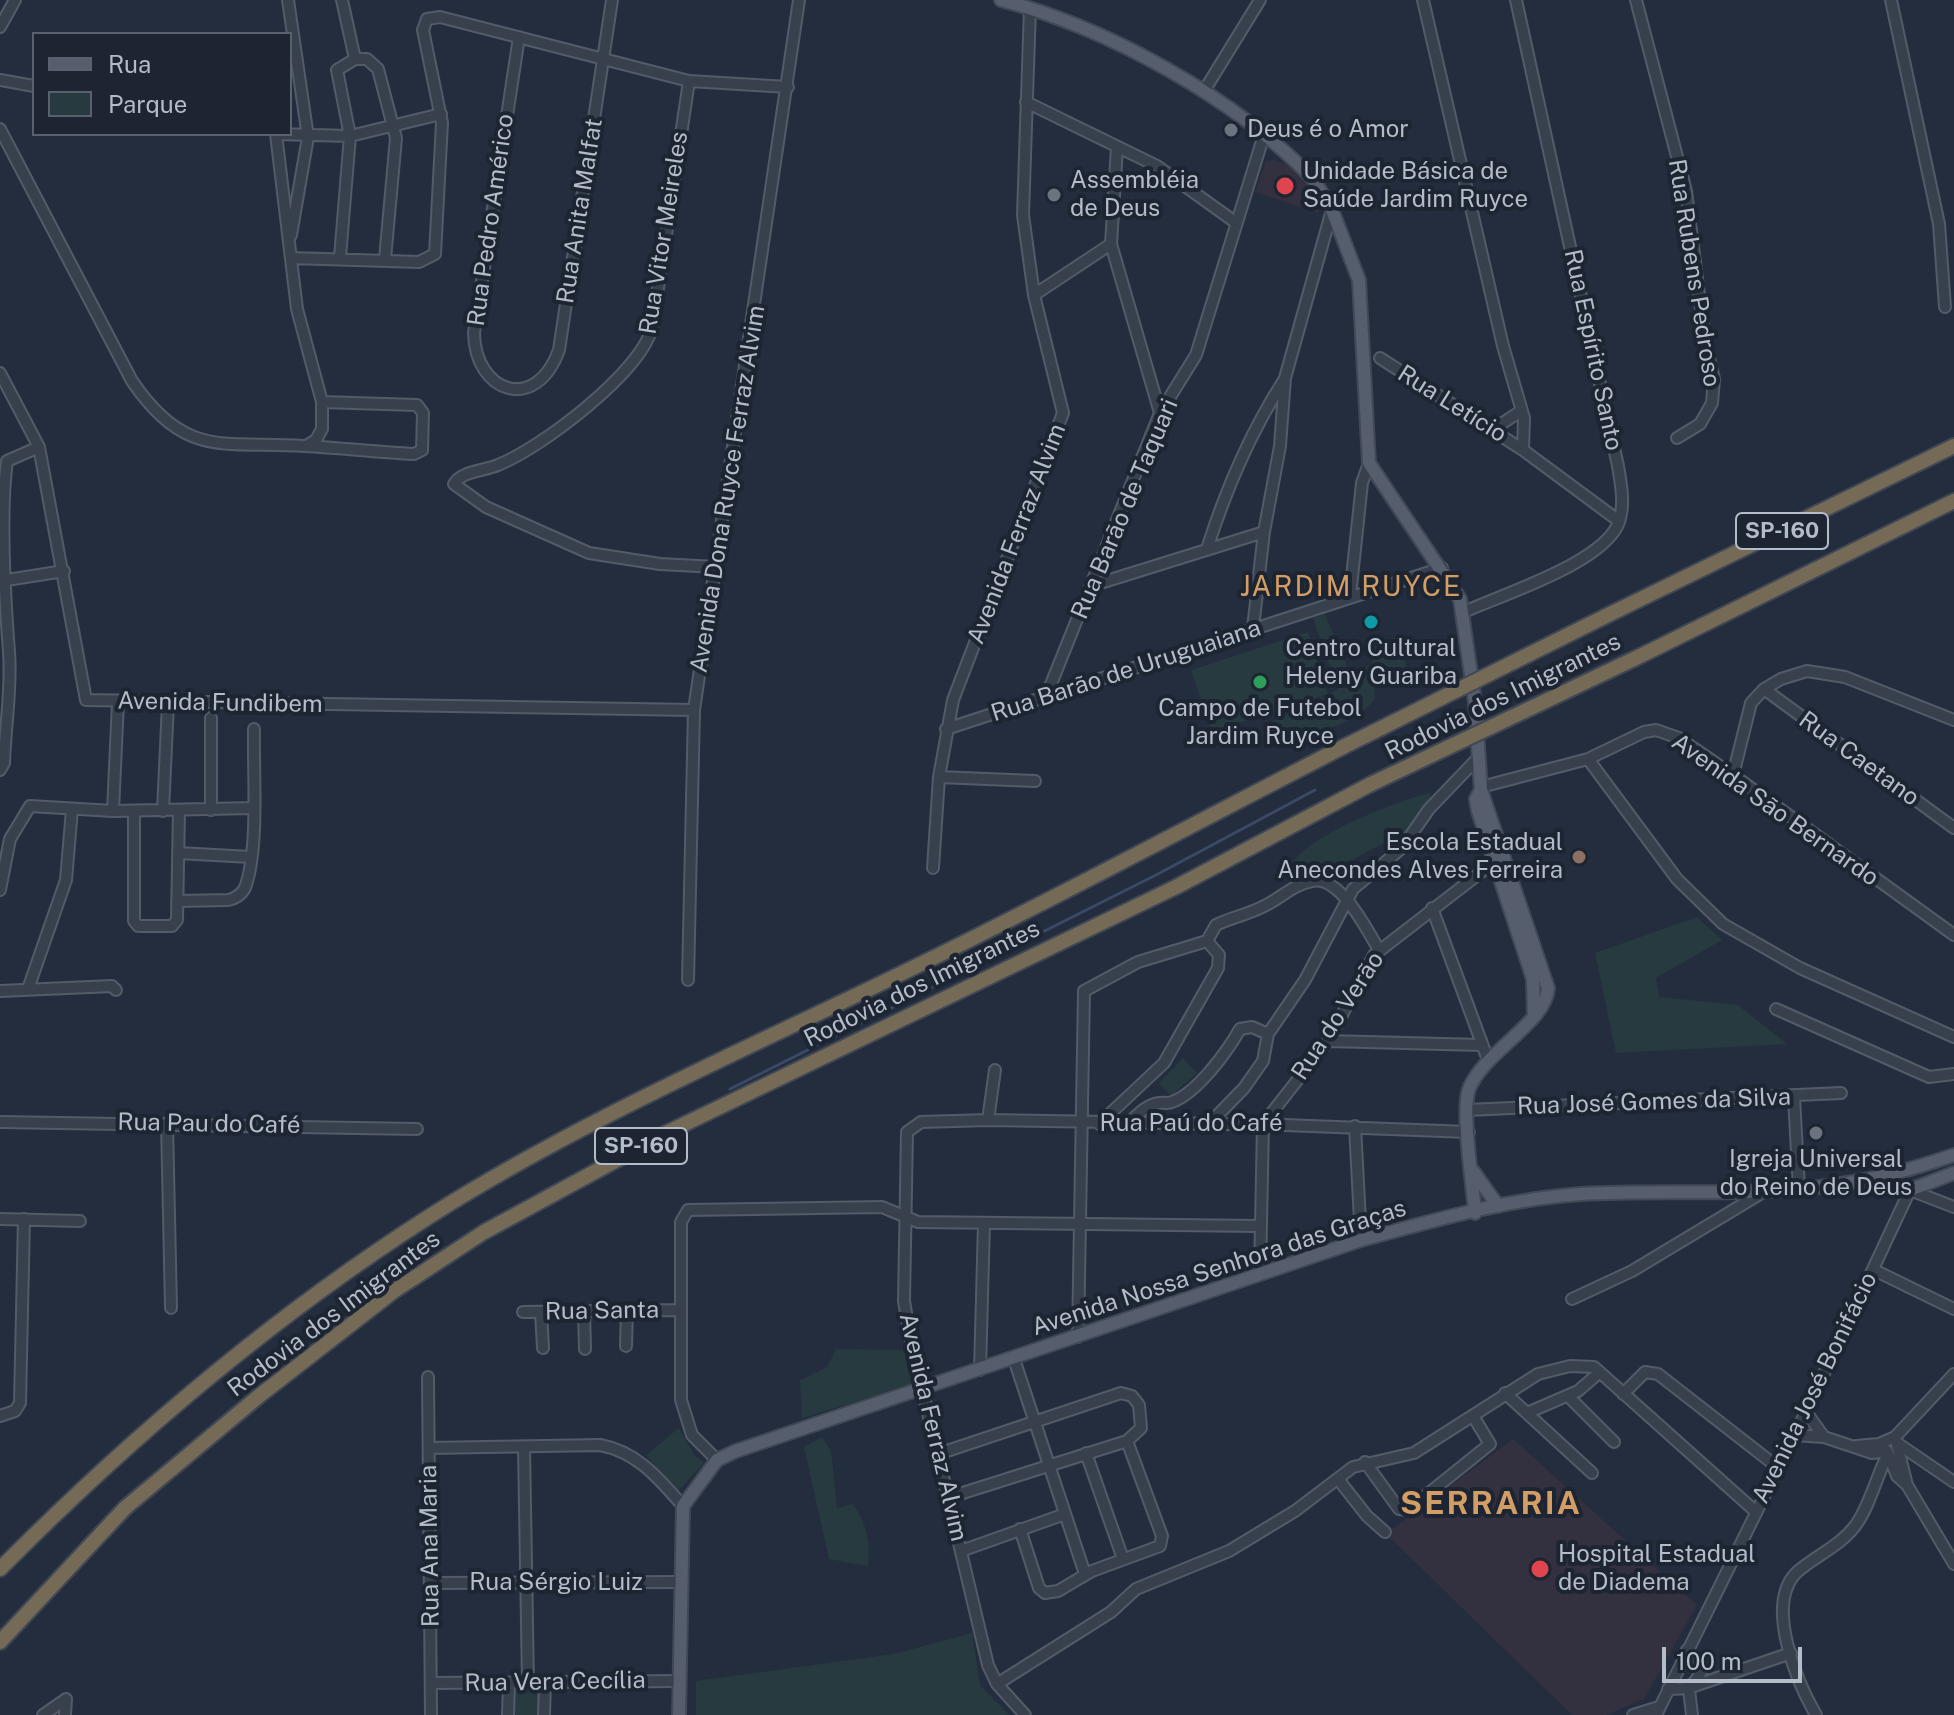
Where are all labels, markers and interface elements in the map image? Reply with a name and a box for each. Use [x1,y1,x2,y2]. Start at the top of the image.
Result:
legend [32,32,292,136]
text: Rua [108,50,151,78]
text: Parque [108,90,187,118]
street label: Rua Pedro Américo [462,112,520,328]
street label: Rua Anita Malfat [551,116,609,306]
place label: Deus é o Amor [1247,116,1409,144]
marker: Deus é o Amor [1222,121,1240,139]
street label: Rua Vitor Meireles [634,130,694,336]
street label: Rua Rubens Pedroso [1662,157,1726,389]
place label: Unidade Básica de Saúde Jardim Ruyce [1303,158,1528,214]
place label: Assembléia de Deus [1070,167,1199,223]
marker: Unidade Básica de Saúde Jardim Ruyce [1274,175,1296,197]
marker: Assembléia de Deus [1045,186,1063,204]
street label: Rua Espírito Santo [1558,247,1628,453]
street label: Avenida Dona Ruyce Ferraz Alvim [685,303,771,675]
street label: Rua Letício [1392,359,1512,449]
street label: Rua Barão de Taquari [1065,394,1185,624]
street label: Avenida Ferraz Alvim [962,420,1072,648]
road number: SP-160 [1736,513,1828,549]
district label: JARDIM RUYCE [1240,570,1462,604]
marker: Centro Cultural Heleny Guariba [1362,613,1380,631]
street label: Rua Barão de Uruguaiana [987,614,1265,728]
street label: Rodovia dos Imigrantes [1380,627,1626,767]
place label: Centro Cultural Heleny Guariba [1285,635,1457,691]
marker: Campo de Futebol Jardim Ruyce [1251,673,1269,691]
street label: Avenida Fundibem [117,687,323,719]
place label: Campo de Futebol Jardim Ruyce [1158,695,1362,751]
street label: Rua Caetano [1793,706,1925,812]
street label: Avenida São Bernardo [1666,728,1884,892]
place label: Escola Estadual Anecondes Alves Ferreira [1277,829,1563,885]
marker: Escola Estadual Anecondes Alves Ferreira [1570,848,1588,866]
street label: Rodovia dos Imigrantes [799,914,1045,1054]
street label: Rua do Verão [1286,946,1390,1086]
street label: Rua José Gomes da Silva [1516,1083,1792,1121]
street label: Rua Pau do Café [117,1108,301,1140]
street label: Rua Paú do Café [1099,1110,1283,1138]
marker: Igreja Universal do Reino de Deus [1807,1124,1825,1142]
road number: SP-160 [595,1128,687,1164]
place label: Igreja Universal do Reino de Deus [1720,1146,1912,1202]
street label: Avenida Nossa Senhora das Graças [1028,1194,1410,1342]
street label: Rodovia dos Imigrantes [222,1225,446,1403]
street label: Avenida José Bonifácio [1747,1268,1883,1508]
street label: Rua Santa [545,1296,659,1326]
street label: Avenida Ferraz Alvim [893,1310,973,1544]
street label: Rua Ana Maria [414,1465,446,1627]
district label: SERRARIA [1400,1485,1582,1523]
place label: Hospital Estadual de Diadema [1558,1541,1756,1597]
marker: Hospital Estadual de Diadema [1529,1558,1551,1580]
street label: Rua Sérgio Luiz [469,1569,643,1597]
scale bar [1666,1631,1806,1681]
text: 100 m [1676,1647,1742,1675]
street label: Rua Vera Cecília [464,1666,646,1698]

